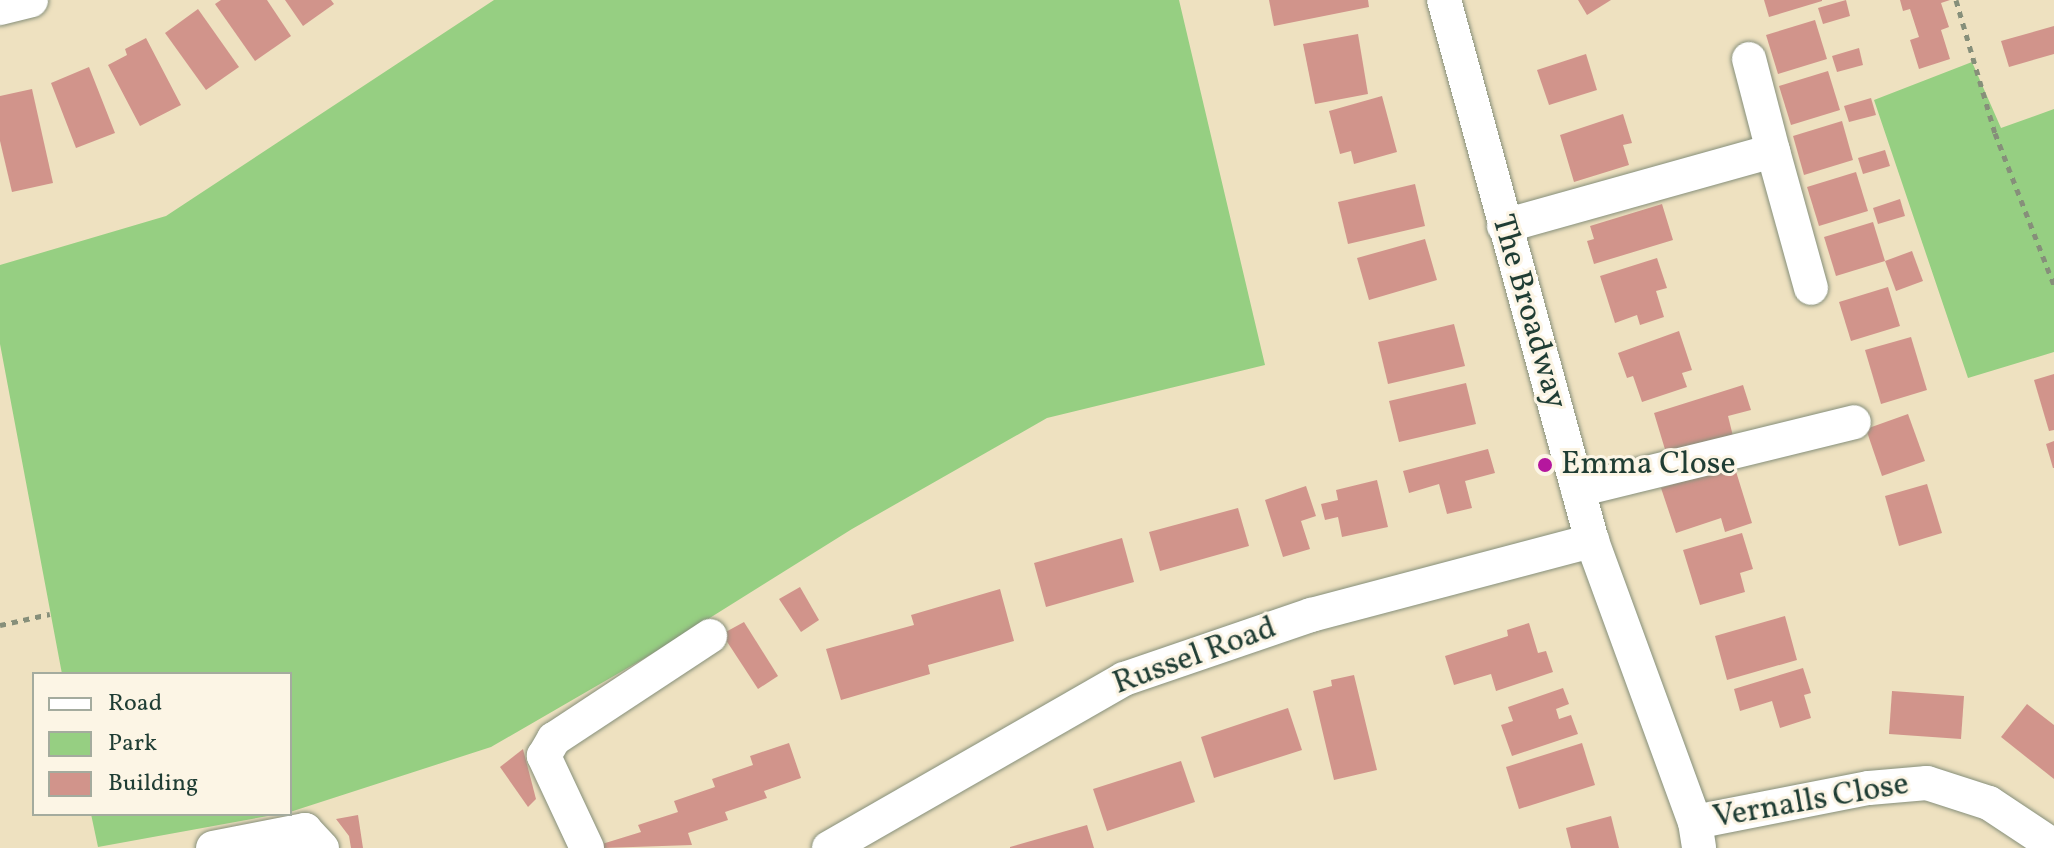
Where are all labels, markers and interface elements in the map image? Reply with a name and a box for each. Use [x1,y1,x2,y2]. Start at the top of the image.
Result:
street label: The Broadway [1482,211,1574,413]
place label: Emma Close [1561,446,1736,484]
marker: Emma Close [1536,456,1554,474]
street label: Russel Road [1108,610,1282,704]
legend [32,672,292,816]
text: Road [108,687,162,721]
text: Park [108,727,157,761]
street label: Vernalls Close [1710,766,1912,838]
text: Building [108,767,198,801]

